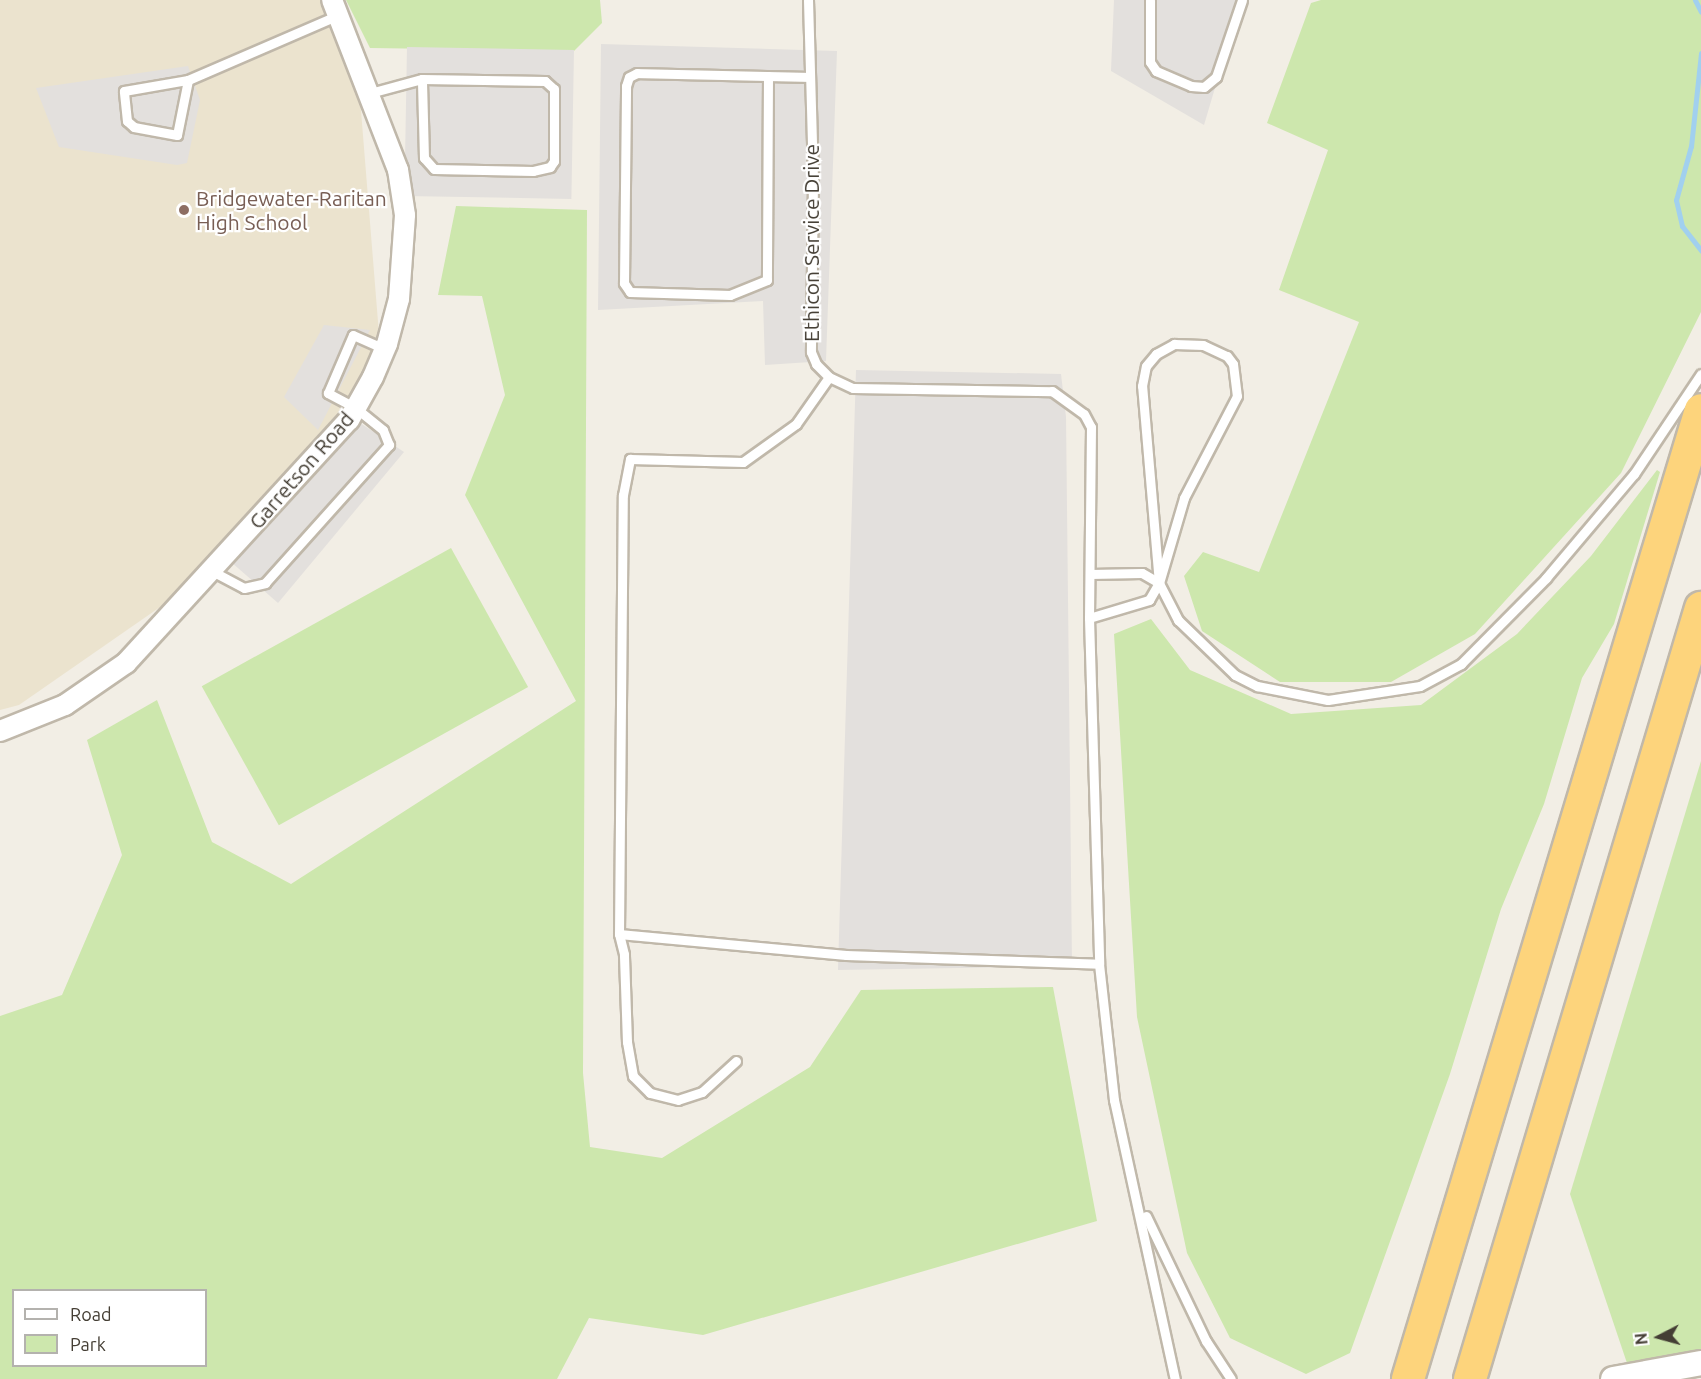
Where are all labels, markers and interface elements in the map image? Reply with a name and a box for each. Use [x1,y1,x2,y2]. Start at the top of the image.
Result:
street label: Ethicon Service Drive [798,144,824,342]
place label: Bridgewater-Raritan High School [196,185,387,235]
marker: Bridgewater-Raritan High School [177,203,191,217]
street label: Garretson Road [243,406,359,534]
legend [12,1289,207,1367]
text: Road [70,1304,112,1324]
north arrow [1629,1307,1689,1367]
text: N [1632,1332,1651,1346]
text: Park [70,1334,106,1354]

